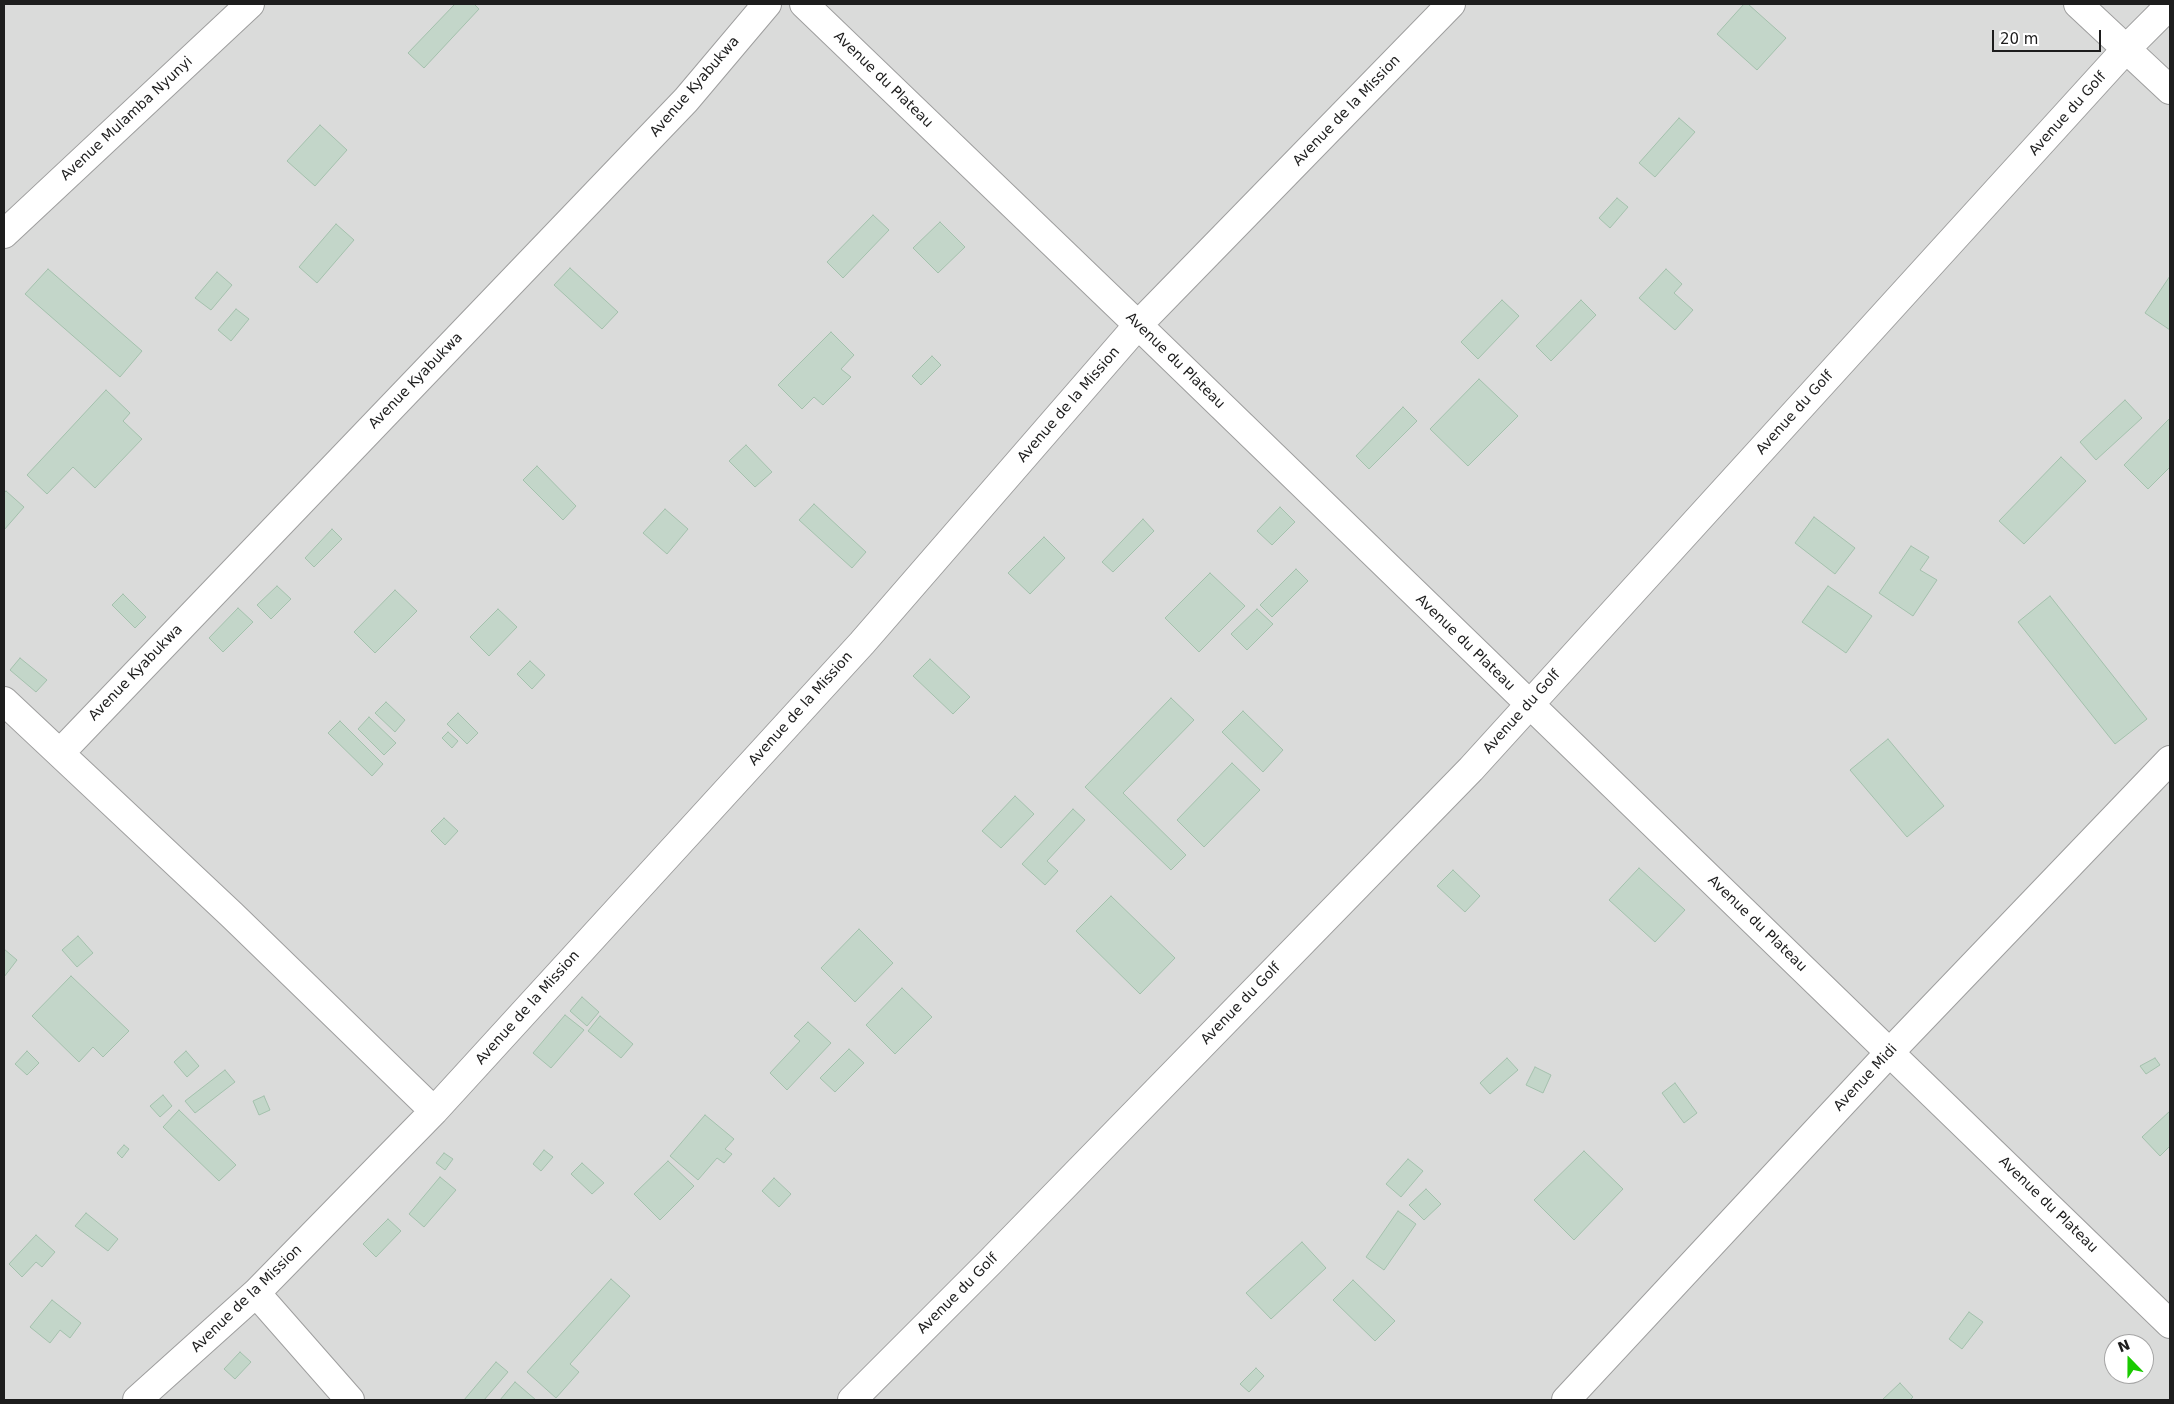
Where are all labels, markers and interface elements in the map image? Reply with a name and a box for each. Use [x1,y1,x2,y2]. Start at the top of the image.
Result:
scale bar [1994,20,2103,52]
street label: Avenue du Plateau [830,28,936,132]
text: 20 m [2000,30,2038,48]
street label: Avenue Kyabukwa [647,33,743,141]
street label: Avenue de la Mission [1290,52,1404,170]
street label: Avenue Mulamba Nyunyi [58,53,196,185]
street label: Avenue du Golf [2026,69,2110,159]
street label: Avenue du Plateau [1122,309,1228,413]
street label: Avenue Kyabukwa [366,329,466,433]
street label: Avenue de la Mission [1014,344,1124,466]
street label: Avenue du Golf [1753,368,1837,458]
street label: Avenue du Plateau [1412,591,1518,695]
street label: Avenue Kyabukwa [86,621,186,725]
street label: Avenue de la Mission [746,649,856,769]
street label: Avenue du Golf [1480,667,1564,757]
street label: Avenue du Plateau [1704,872,1810,976]
street label: Avenue de la Mission [473,948,583,1068]
street label: Avenue du Golf [1198,960,1284,1048]
street label: Avenue Midi [1831,1041,1901,1115]
street label: Avenue du Plateau [1995,1153,2101,1257]
street label: Avenue de la Mission [188,1242,306,1356]
street label: Avenue du Golf [914,1250,1002,1338]
north arrow [2104,1334,2154,1384]
text: N [2115,1336,2132,1356]

